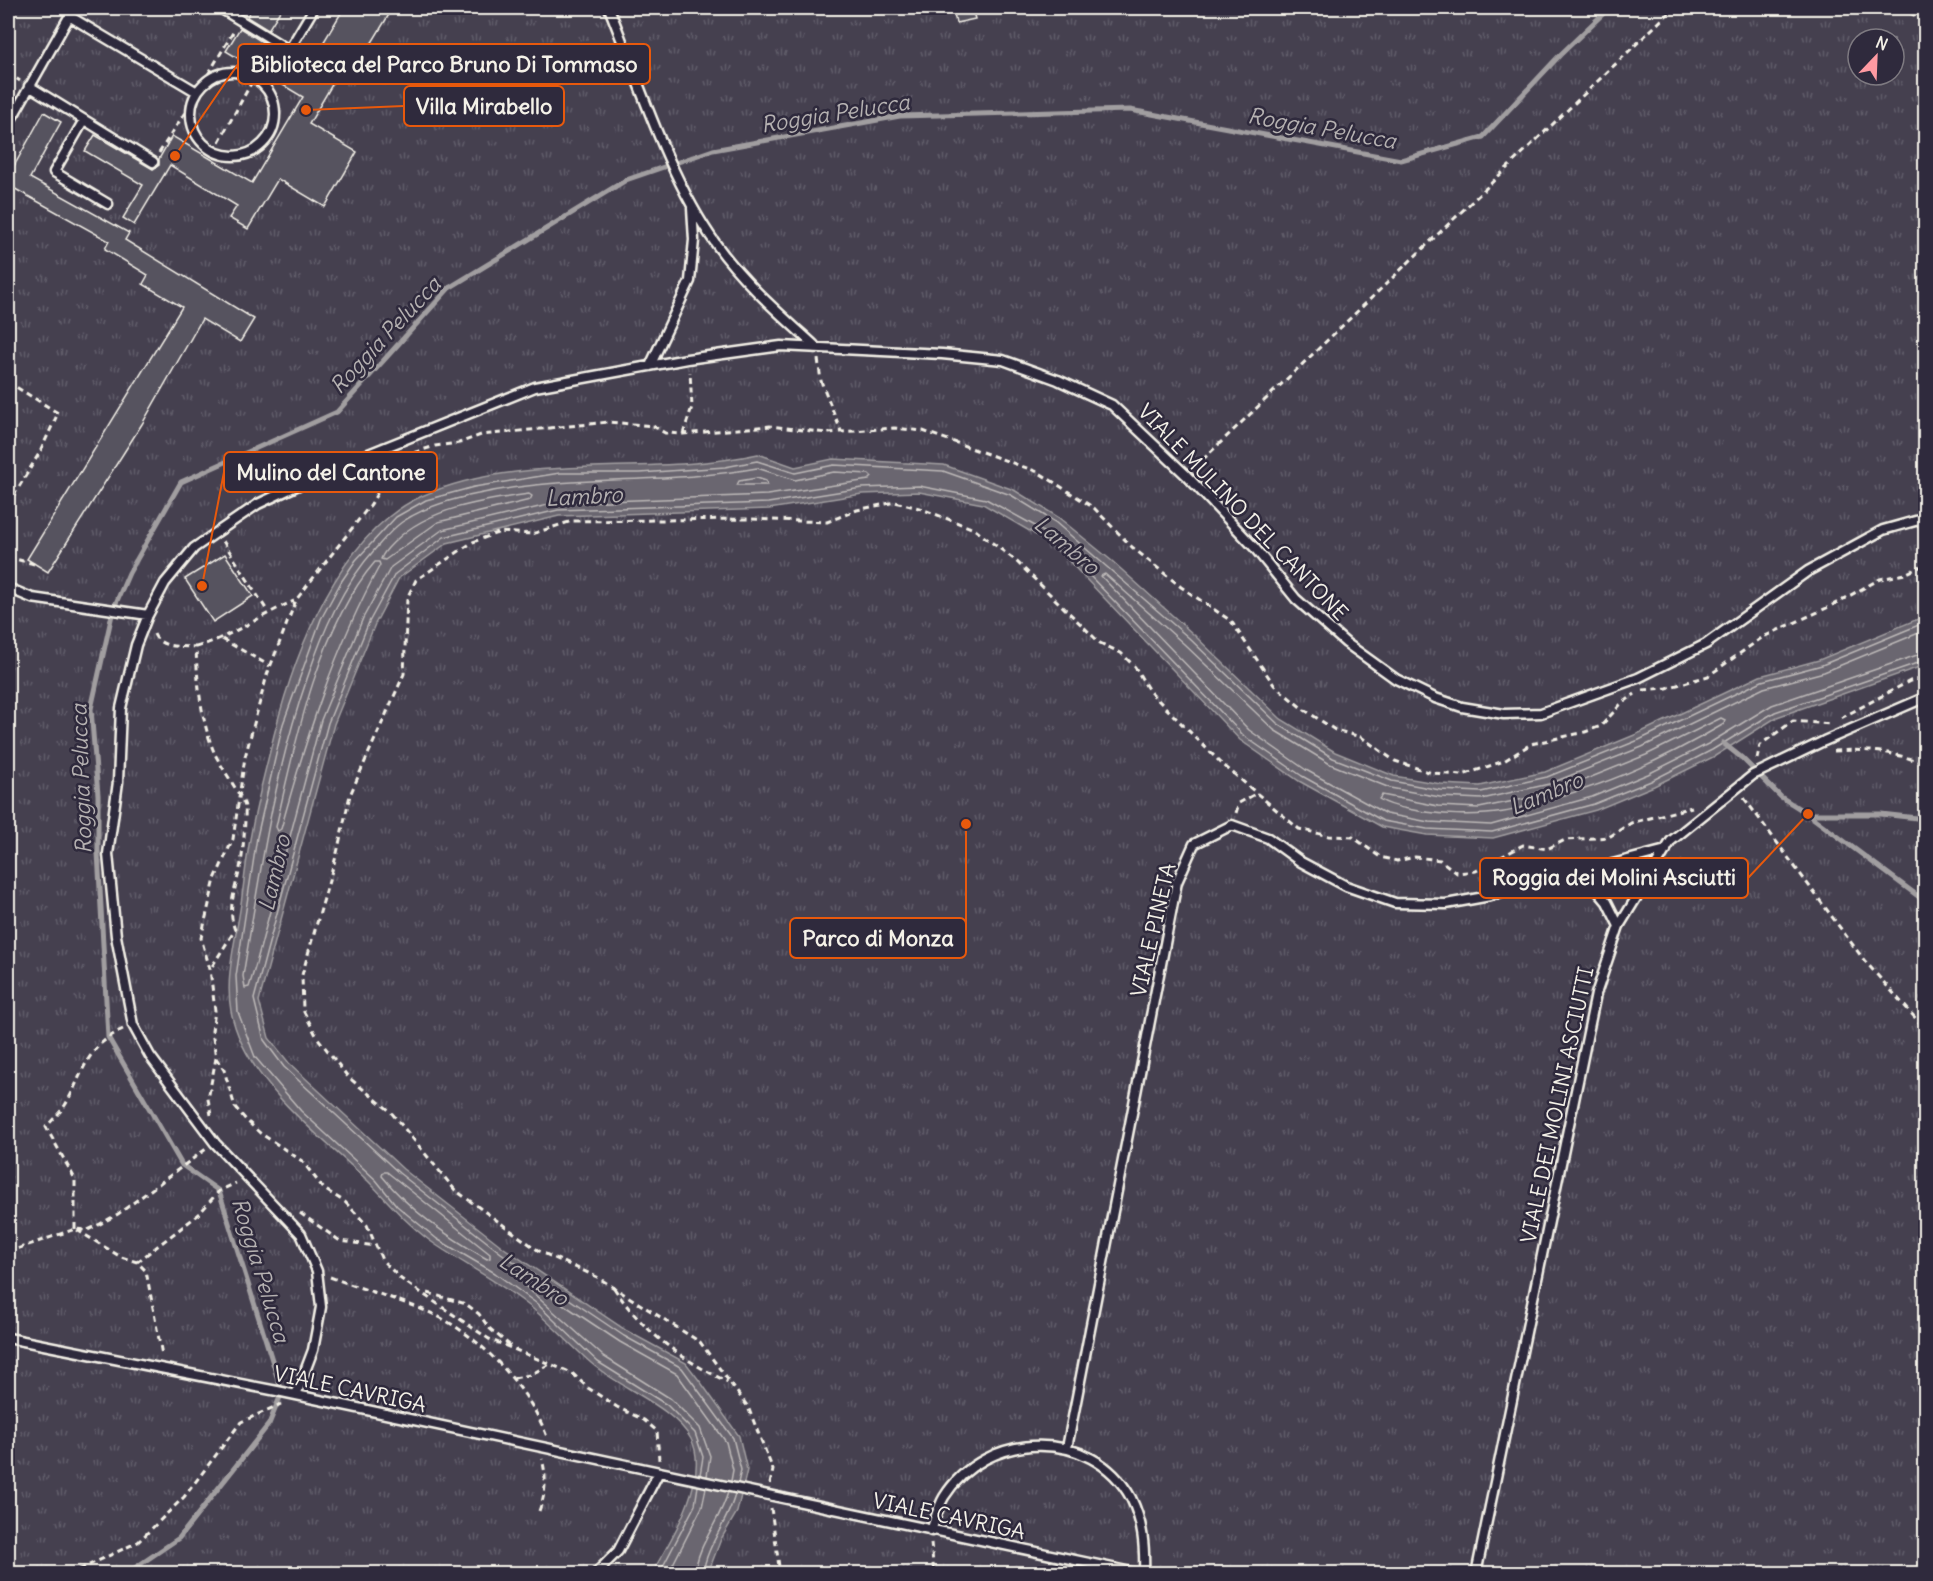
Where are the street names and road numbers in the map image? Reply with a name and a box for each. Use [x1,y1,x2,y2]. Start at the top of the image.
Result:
street label: VIALE MULINO DEL CANTONE [1132,398,1354,626]
street label: VIALE PINETA [1124,860,1182,1000]
street label: VIALE DEI MOLINI ASCIUTTI [1514,964,1600,1246]
street label: VIALE CAVRIGA [271,1360,429,1418]
street label: VIALE CAVRIGA [870,1487,1028,1545]

